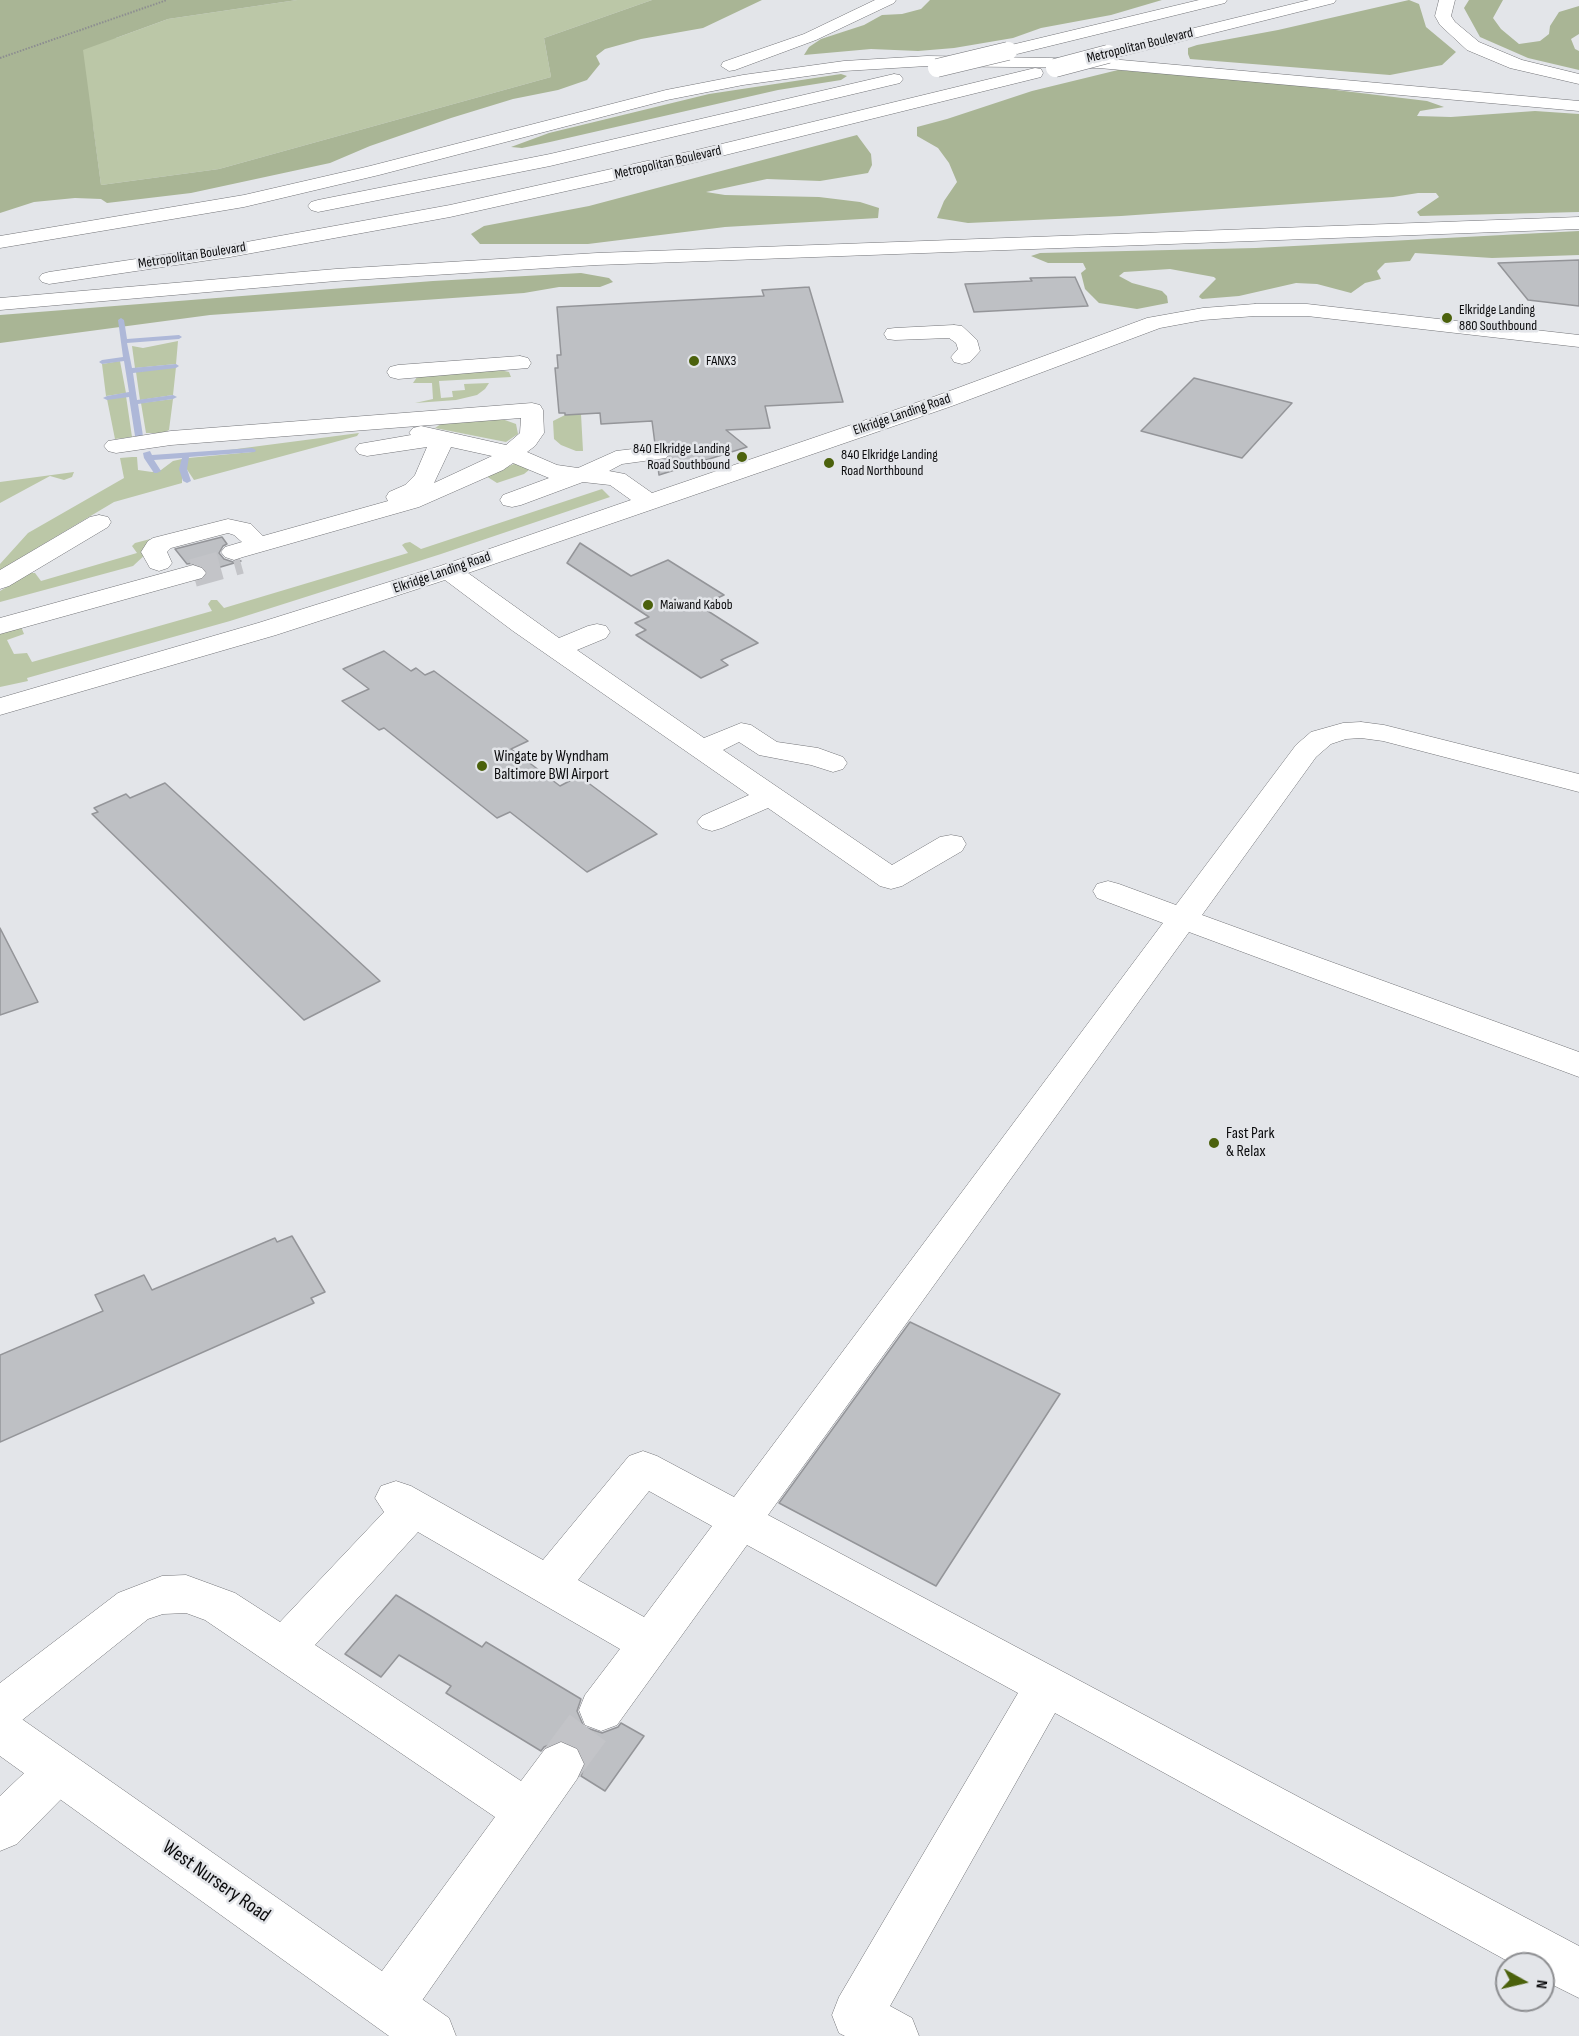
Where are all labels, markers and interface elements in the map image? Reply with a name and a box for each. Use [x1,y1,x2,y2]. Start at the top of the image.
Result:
street label: Metropolitan Boulevard [1085,25,1195,67]
street label: Metropolitan Boulevard [613,143,723,183]
street label: Metropolitan Boulevard [137,239,247,273]
place label: Elkridge Landing 880 Southbound [1459,302,1537,334]
marker: Elkridge Landing 880 Southbound [1440,311,1454,325]
place label: FANX3 [706,353,736,369]
marker: FANX3 [687,354,701,368]
street label: Elkridge Landing Road [851,391,953,439]
place label: 840 Elkridge Landing Road Southbound [633,441,730,473]
place label: 840 Elkridge Landing Road Northbound [841,447,938,479]
marker: 840 Elkridge Landing Road Southbound [735,450,749,464]
marker: 840 Elkridge Landing Road Northbound [822,456,836,470]
street label: Elkridge Landing Road [391,549,493,597]
place label: Maiwand Kabob [660,597,733,613]
marker: Maiwand Kabob [641,598,655,612]
place label: Wingate by Wyndham Baltimore BWI Airport [494,747,609,785]
marker: Wingate by Wyndham Baltimore BWI Airport [475,759,489,773]
place label: Fast Park & Relax [1226,1124,1275,1162]
marker: Fast Park & Relax [1207,1136,1221,1150]
street label: West Nursery Road [157,1836,275,1928]
north arrow [1495,1952,1555,2012]
text: N [1531,1979,1551,1990]

